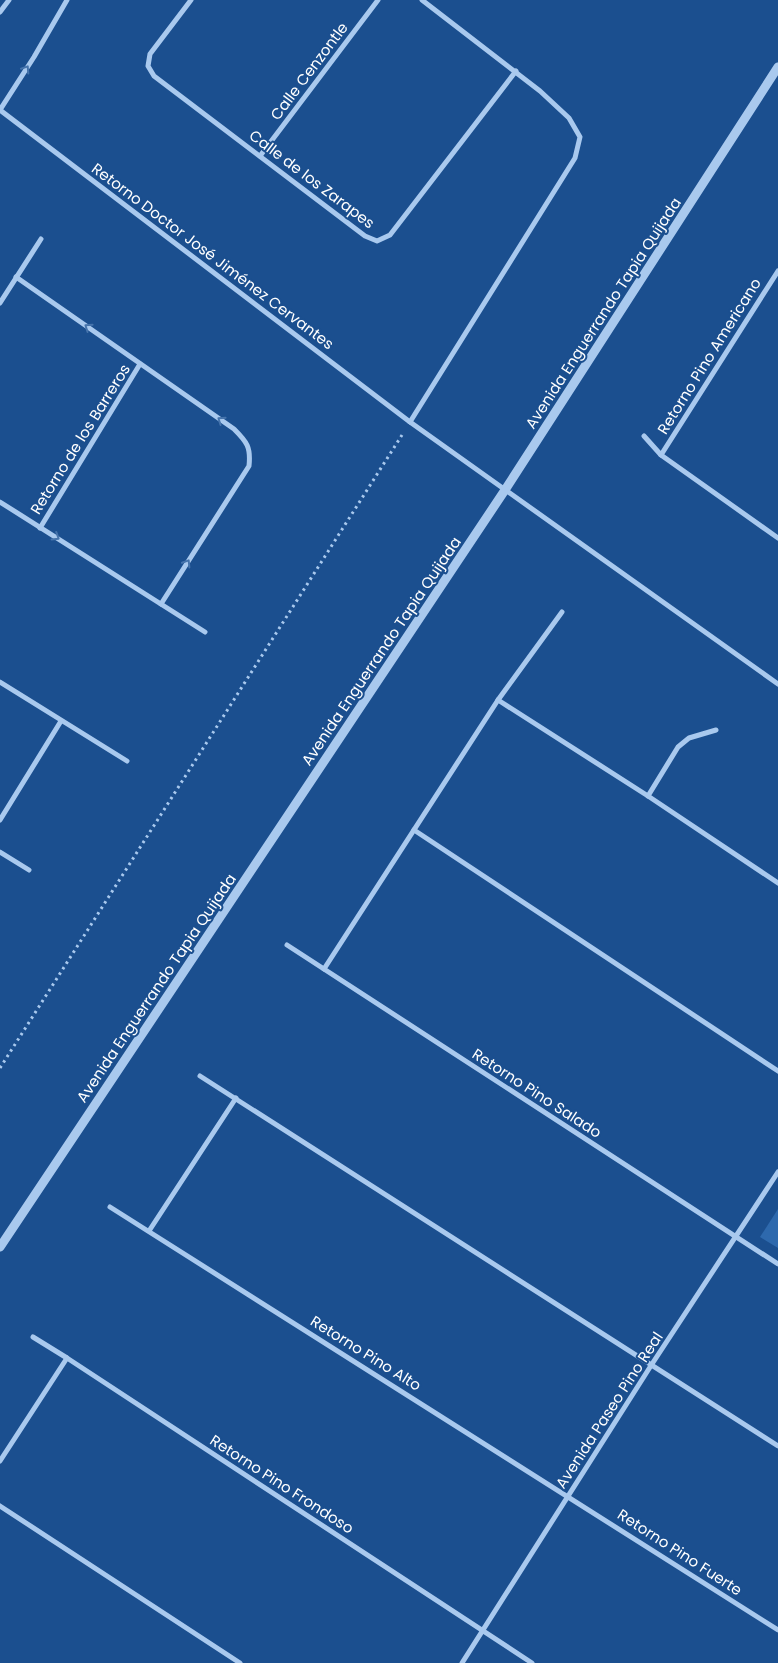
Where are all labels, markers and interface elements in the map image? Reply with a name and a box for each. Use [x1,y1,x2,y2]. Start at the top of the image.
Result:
street label: Calle Cenzontle [265,18,353,124]
one-way arrow [20,65,30,74]
street label: Calle de los Zarapes [245,125,379,233]
street label: Retorno Doctor José Jiménez Cervantes [88,158,339,354]
street label: Avenida Enguerrando Tapia Quijada [520,193,686,433]
street label: Retorno Pino Americano [652,274,766,438]
one-way arrow [84,324,94,333]
street label: Retorno de los Barreros [25,360,135,518]
one-way arrow [217,417,227,426]
one-way arrow [50,531,59,541]
street label: Avenida Enguerrando Tapia Quijada [296,532,466,770]
one-way arrow [181,560,191,569]
street label: Avenida Enguerrando Tapia Quijada [71,869,241,1107]
street label: Retorno Pino Salado [468,1043,606,1143]
street label: Retorno Pino Alto [307,1311,425,1395]
street label: Avenida Paseo Pino Real [550,1328,668,1492]
street label: Retorno Pino Frondoso [206,1430,358,1538]
street label: Retorno Pino Fuerte [614,1504,746,1600]

